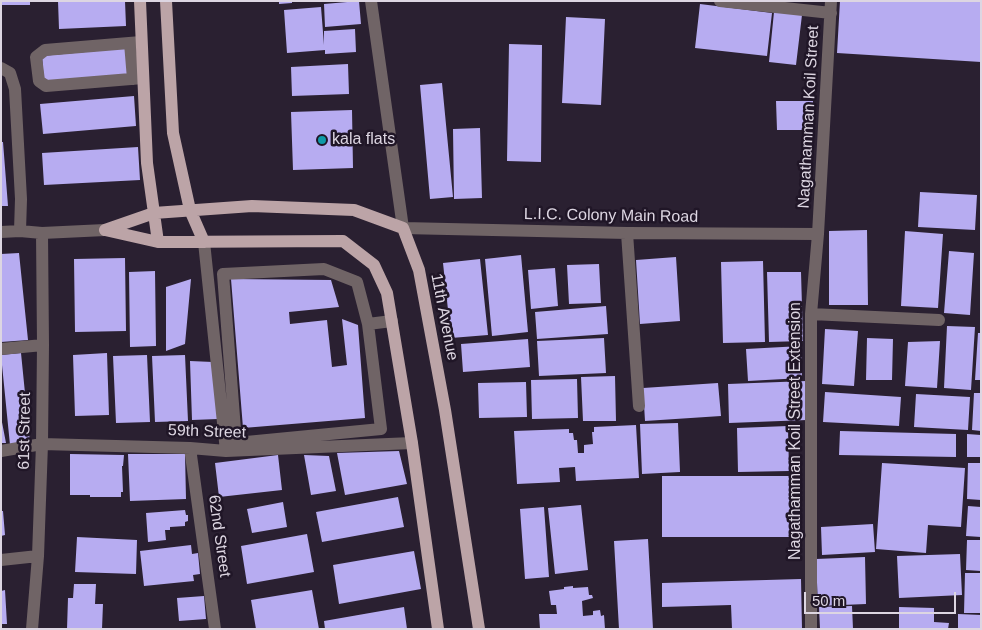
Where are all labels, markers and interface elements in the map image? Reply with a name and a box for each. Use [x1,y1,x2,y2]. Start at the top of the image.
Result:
street label: Nagathamman Koil Street [795,25,823,209]
place label: kala flats [332,130,395,150]
marker: kala flats [316,134,328,146]
street label: L.I.C. Colony Main Road [524,205,698,227]
street label: 11th Avenue [426,272,462,362]
street label: Nagathamman Koil Street Extension [786,302,806,560]
street label: 61st Street [15,392,35,470]
street label: 59th Street [168,421,246,443]
street label: 62nd Street [204,494,234,578]
scale bar [807,582,960,614]
text: 50 m [812,592,845,609]

